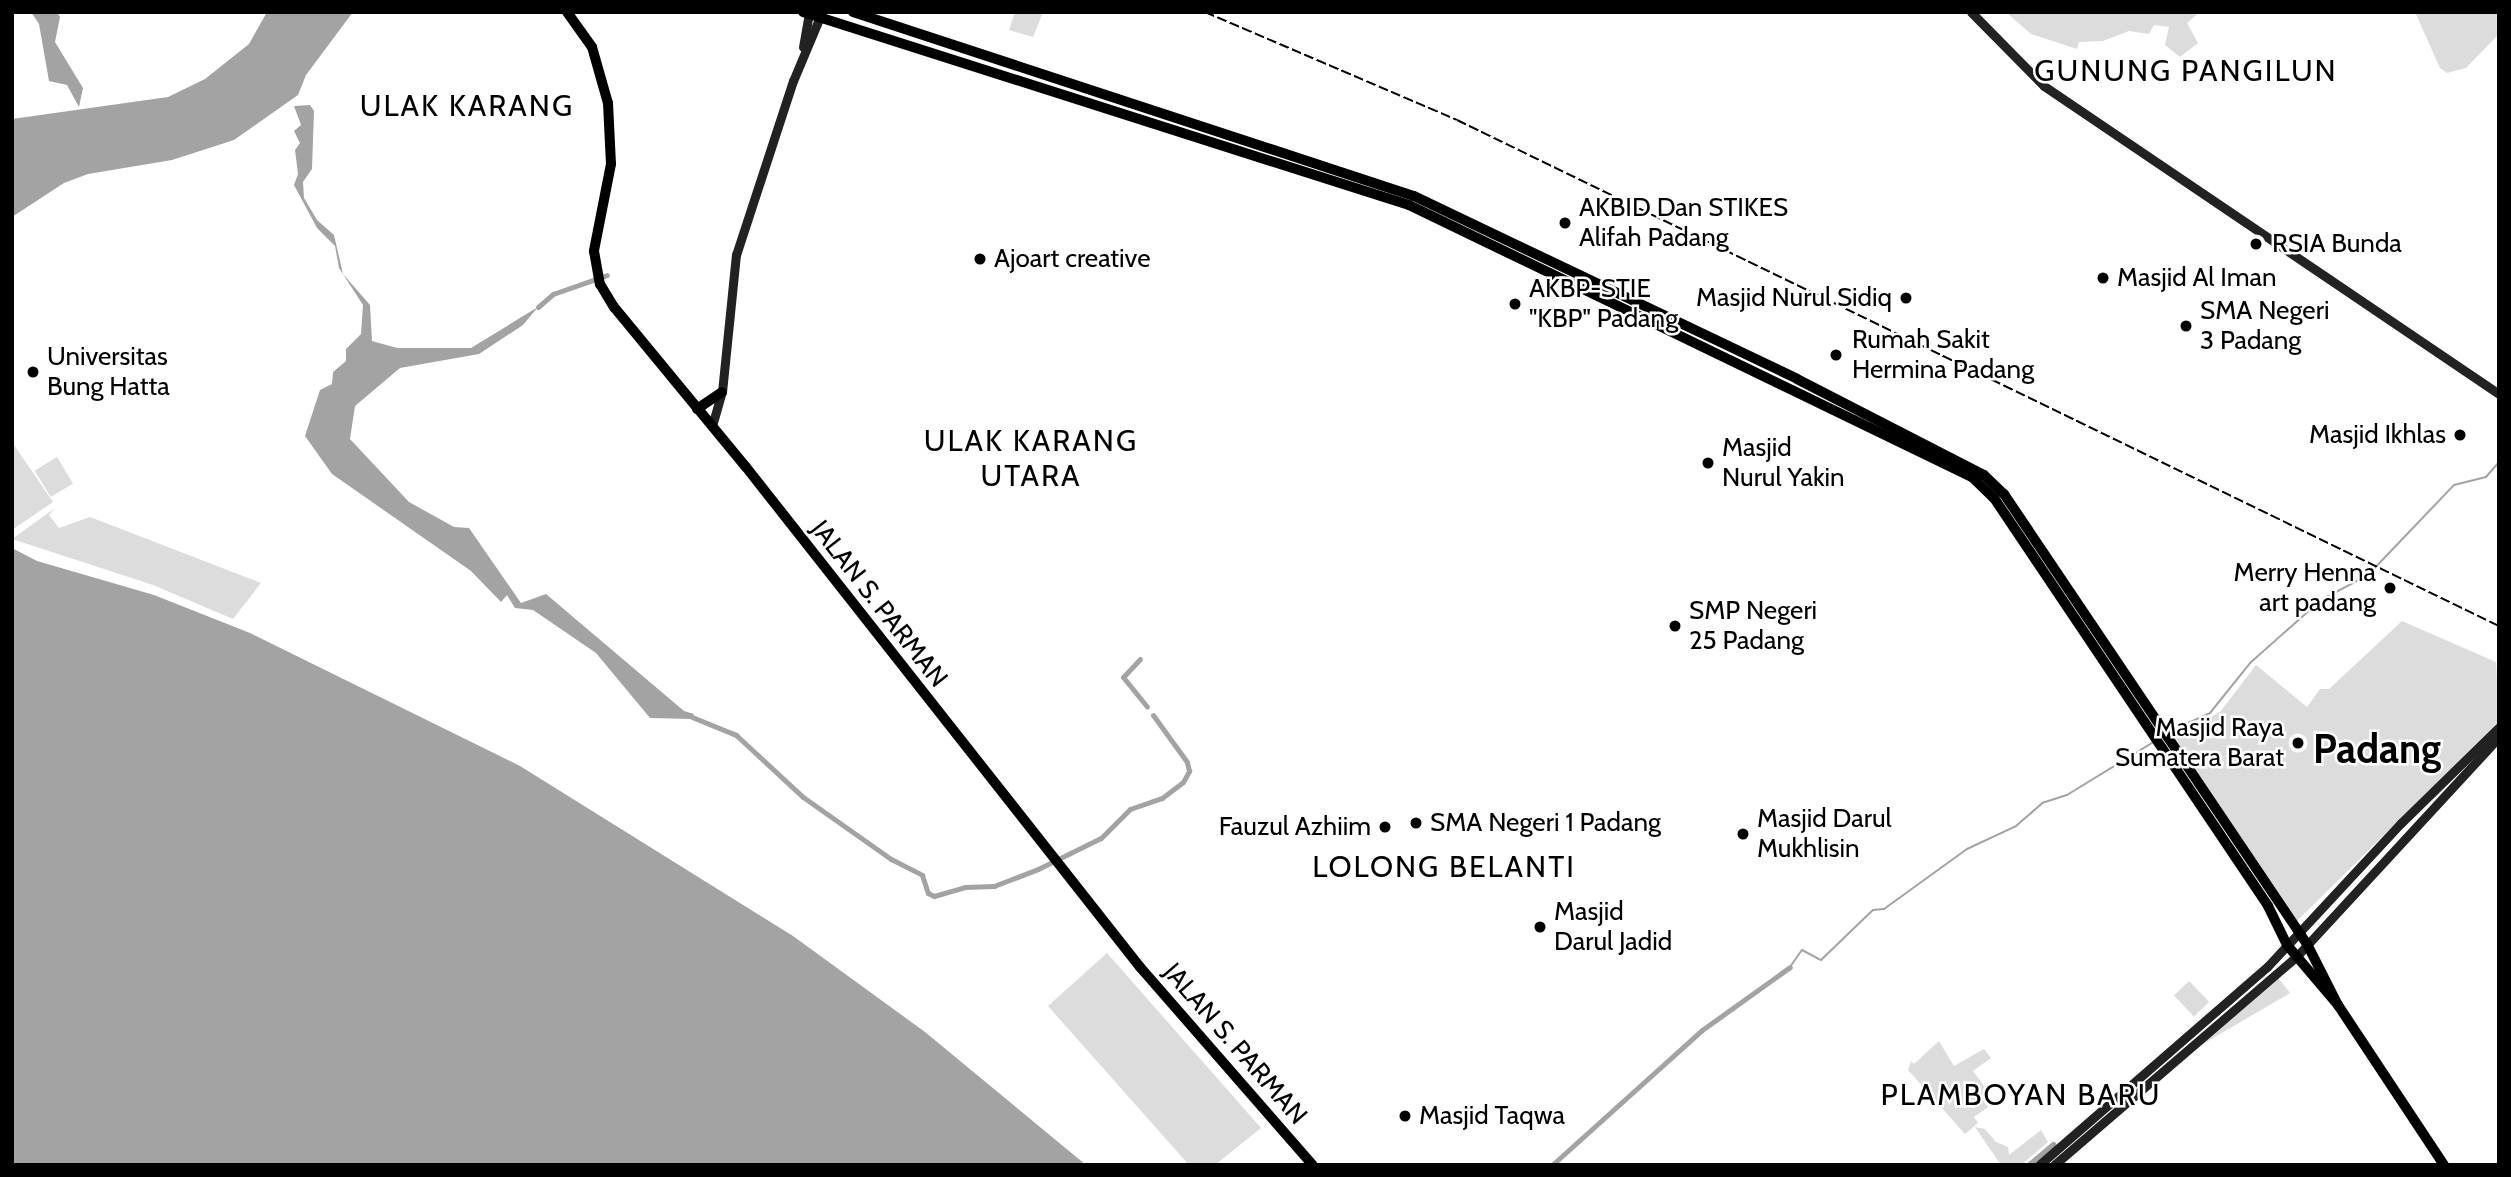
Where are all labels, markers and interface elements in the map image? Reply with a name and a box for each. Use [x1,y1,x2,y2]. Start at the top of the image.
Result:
district label: GUNUNG PANGILUN [2036,53,2336,89]
district label: ULAK KARANG [361,88,573,124]
place label: AKBID Dan STIKES Alifah Padang [1579,192,1788,254]
marker: AKBID Dan STIKES Alifah Padang [1557,215,1573,231]
place label: RSIA Bunda [2272,228,2402,260]
marker: RSIA Bunda [2246,234,2266,254]
place label: Ajoart creative [994,243,1150,275]
marker: Ajoart creative [972,251,988,267]
place label: Masjid Al Iman [2117,262,2277,294]
marker: Masjid Al Iman [2095,270,2111,286]
place label: AKBP-STIE "KBP" Padang [1529,273,1678,334]
place label: Masjid Nurul Sidiq [1696,282,1892,314]
marker: Masjid Nurul Sidiq [1898,290,1914,306]
place label: SMA Negeri 3 Padang [2200,295,2329,356]
marker: AKBP-STIE "KBP" Padang [1507,296,1523,312]
marker: SMA Negeri 3 Padang [2178,318,2194,334]
place label: Rumah Sakit Hermina Padang [1852,324,2034,386]
place label: Universitas Bung Hatta [47,341,170,402]
marker: Rumah Sakit Hermina Padang [1826,345,1846,365]
marker: Universitas Bung Hatta [25,364,41,380]
place label: Masjid Ikhlas [2309,419,2446,451]
district label: ULAK KARANG UTARA [925,423,1137,494]
marker: Masjid Ikhlas [2452,427,2468,443]
place label: Masjid Nurul Yakin [1722,432,1845,494]
marker: Masjid Nurul Yakin [1700,455,1716,471]
street label: JALAN S. PARMAN [804,514,954,694]
place label: Merry Henna art padang [2234,557,2376,618]
marker: Merry Henna art padang [2382,580,2398,596]
place label: SMP Negeri 25 Padang [1689,595,1817,656]
marker: SMP Negeri 25 Padang [1667,618,1683,634]
place label: Masjid Raya Sumatera Barat [2115,712,2284,774]
district label: Padang [2313,725,2441,773]
marker: Masjid Raya Sumatera Barat [2290,735,2306,751]
place label: Masjid Darul Mukhlisin [1757,803,1892,864]
place label: SMA Negeri 1 Padang [1430,807,1661,839]
place label: Fauzul Azhiim [1219,811,1371,843]
marker: SMA Negeri 1 Padang [1408,815,1424,831]
marker: Fauzul Azhiim [1377,819,1393,835]
marker: Masjid Darul Mukhlisin [1735,826,1751,842]
district label: LOLONG BELANTI [1314,849,1574,885]
place label: Masjid Darul Jadid [1554,896,1672,958]
marker: Masjid Darul Jadid [1532,919,1548,935]
street label: JALAN S. PARMAN [1157,957,1313,1131]
district label: PLAMBOYAN BARU [1882,1077,2160,1113]
place label: Masjid Taqwa [1419,1100,1565,1132]
marker: Masjid Taqwa [1397,1108,1413,1124]

